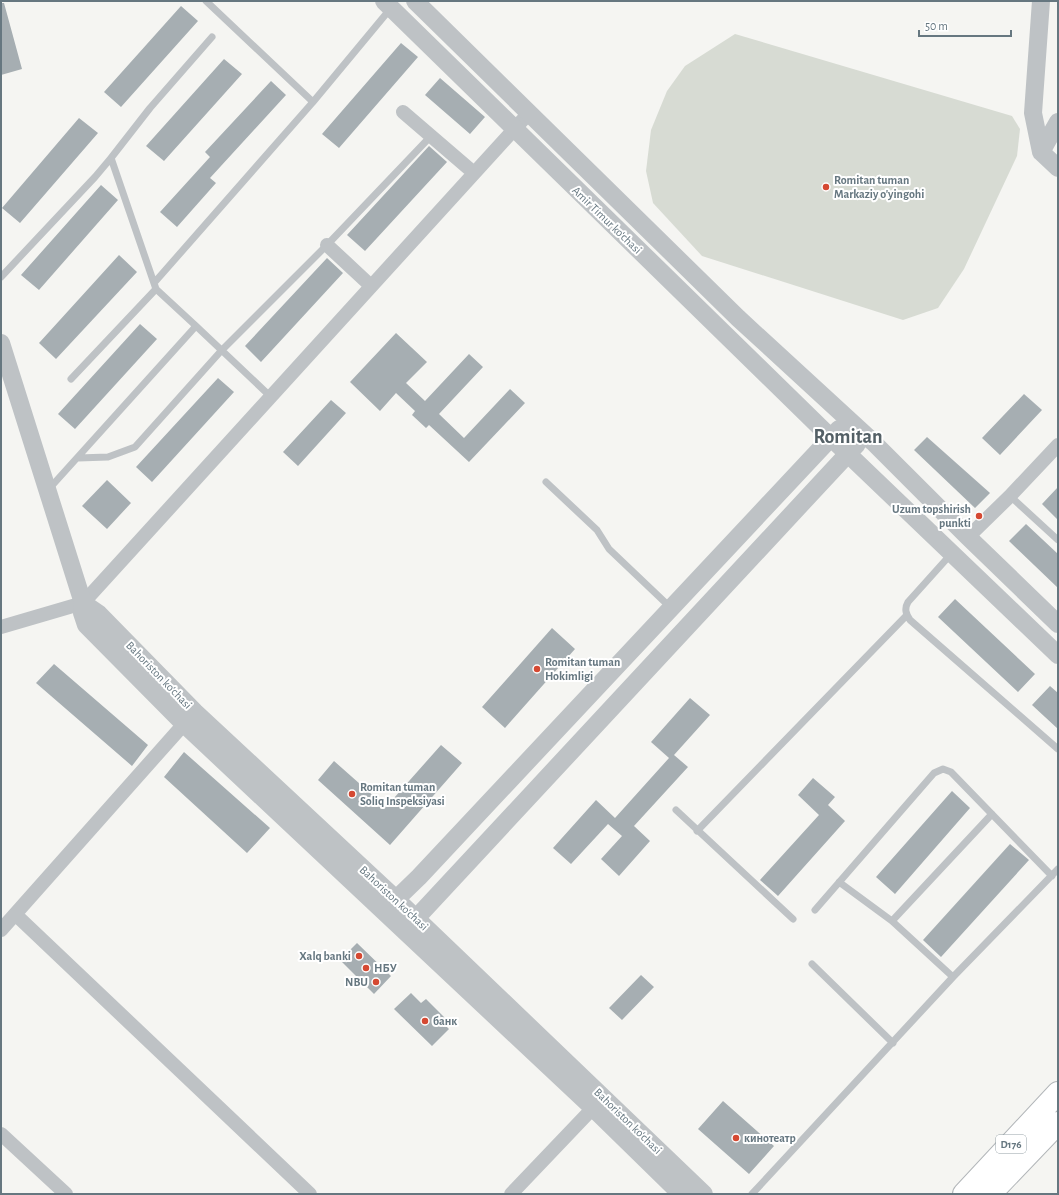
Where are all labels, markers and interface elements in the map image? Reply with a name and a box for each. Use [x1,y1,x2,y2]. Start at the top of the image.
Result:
scale bar [919,12,1011,38]
text: 50 m [925,20,948,32]
place label: Romitan tuman Markaziy o'yingohi [834,174,924,201]
marker: Romitan tuman Markaziy o'yingohi [821,182,831,192]
street label: Amir Timur ko‘chasi [570,184,644,256]
district label: Romitan [813,427,883,447]
place label: Uzum topshirish punkti [892,503,971,529]
marker: Uzum topshirish punkti [974,511,984,521]
street label: Bahoriston ko‘chasi [124,639,194,711]
place label: Romitan tuman Hokimligi [545,656,620,682]
marker: Romitan tuman Hokimligi [532,664,542,674]
place label: Romitan tuman Soliq Inspeksiyasi [360,781,445,808]
marker: Romitan tuman Soliq Inspeksiyasi [347,789,357,799]
street label: Bahoriston ko‘chasi [357,863,431,933]
place label: Xalq banki [299,950,351,962]
marker: Xalq banki [354,951,364,961]
place label: НБУ [374,962,397,974]
marker: НБУ [361,963,371,973]
place label: NBU [345,976,368,988]
marker: NBU [371,977,381,987]
place label: банк [433,1015,457,1027]
marker: банк [420,1016,430,1026]
street label: Bahoriston ko‘chasi [592,1086,664,1156]
place label: кинотеатр [744,1132,796,1144]
marker: кинотеатр [731,1133,741,1143]
road number: D176 [996,1135,1026,1153]

